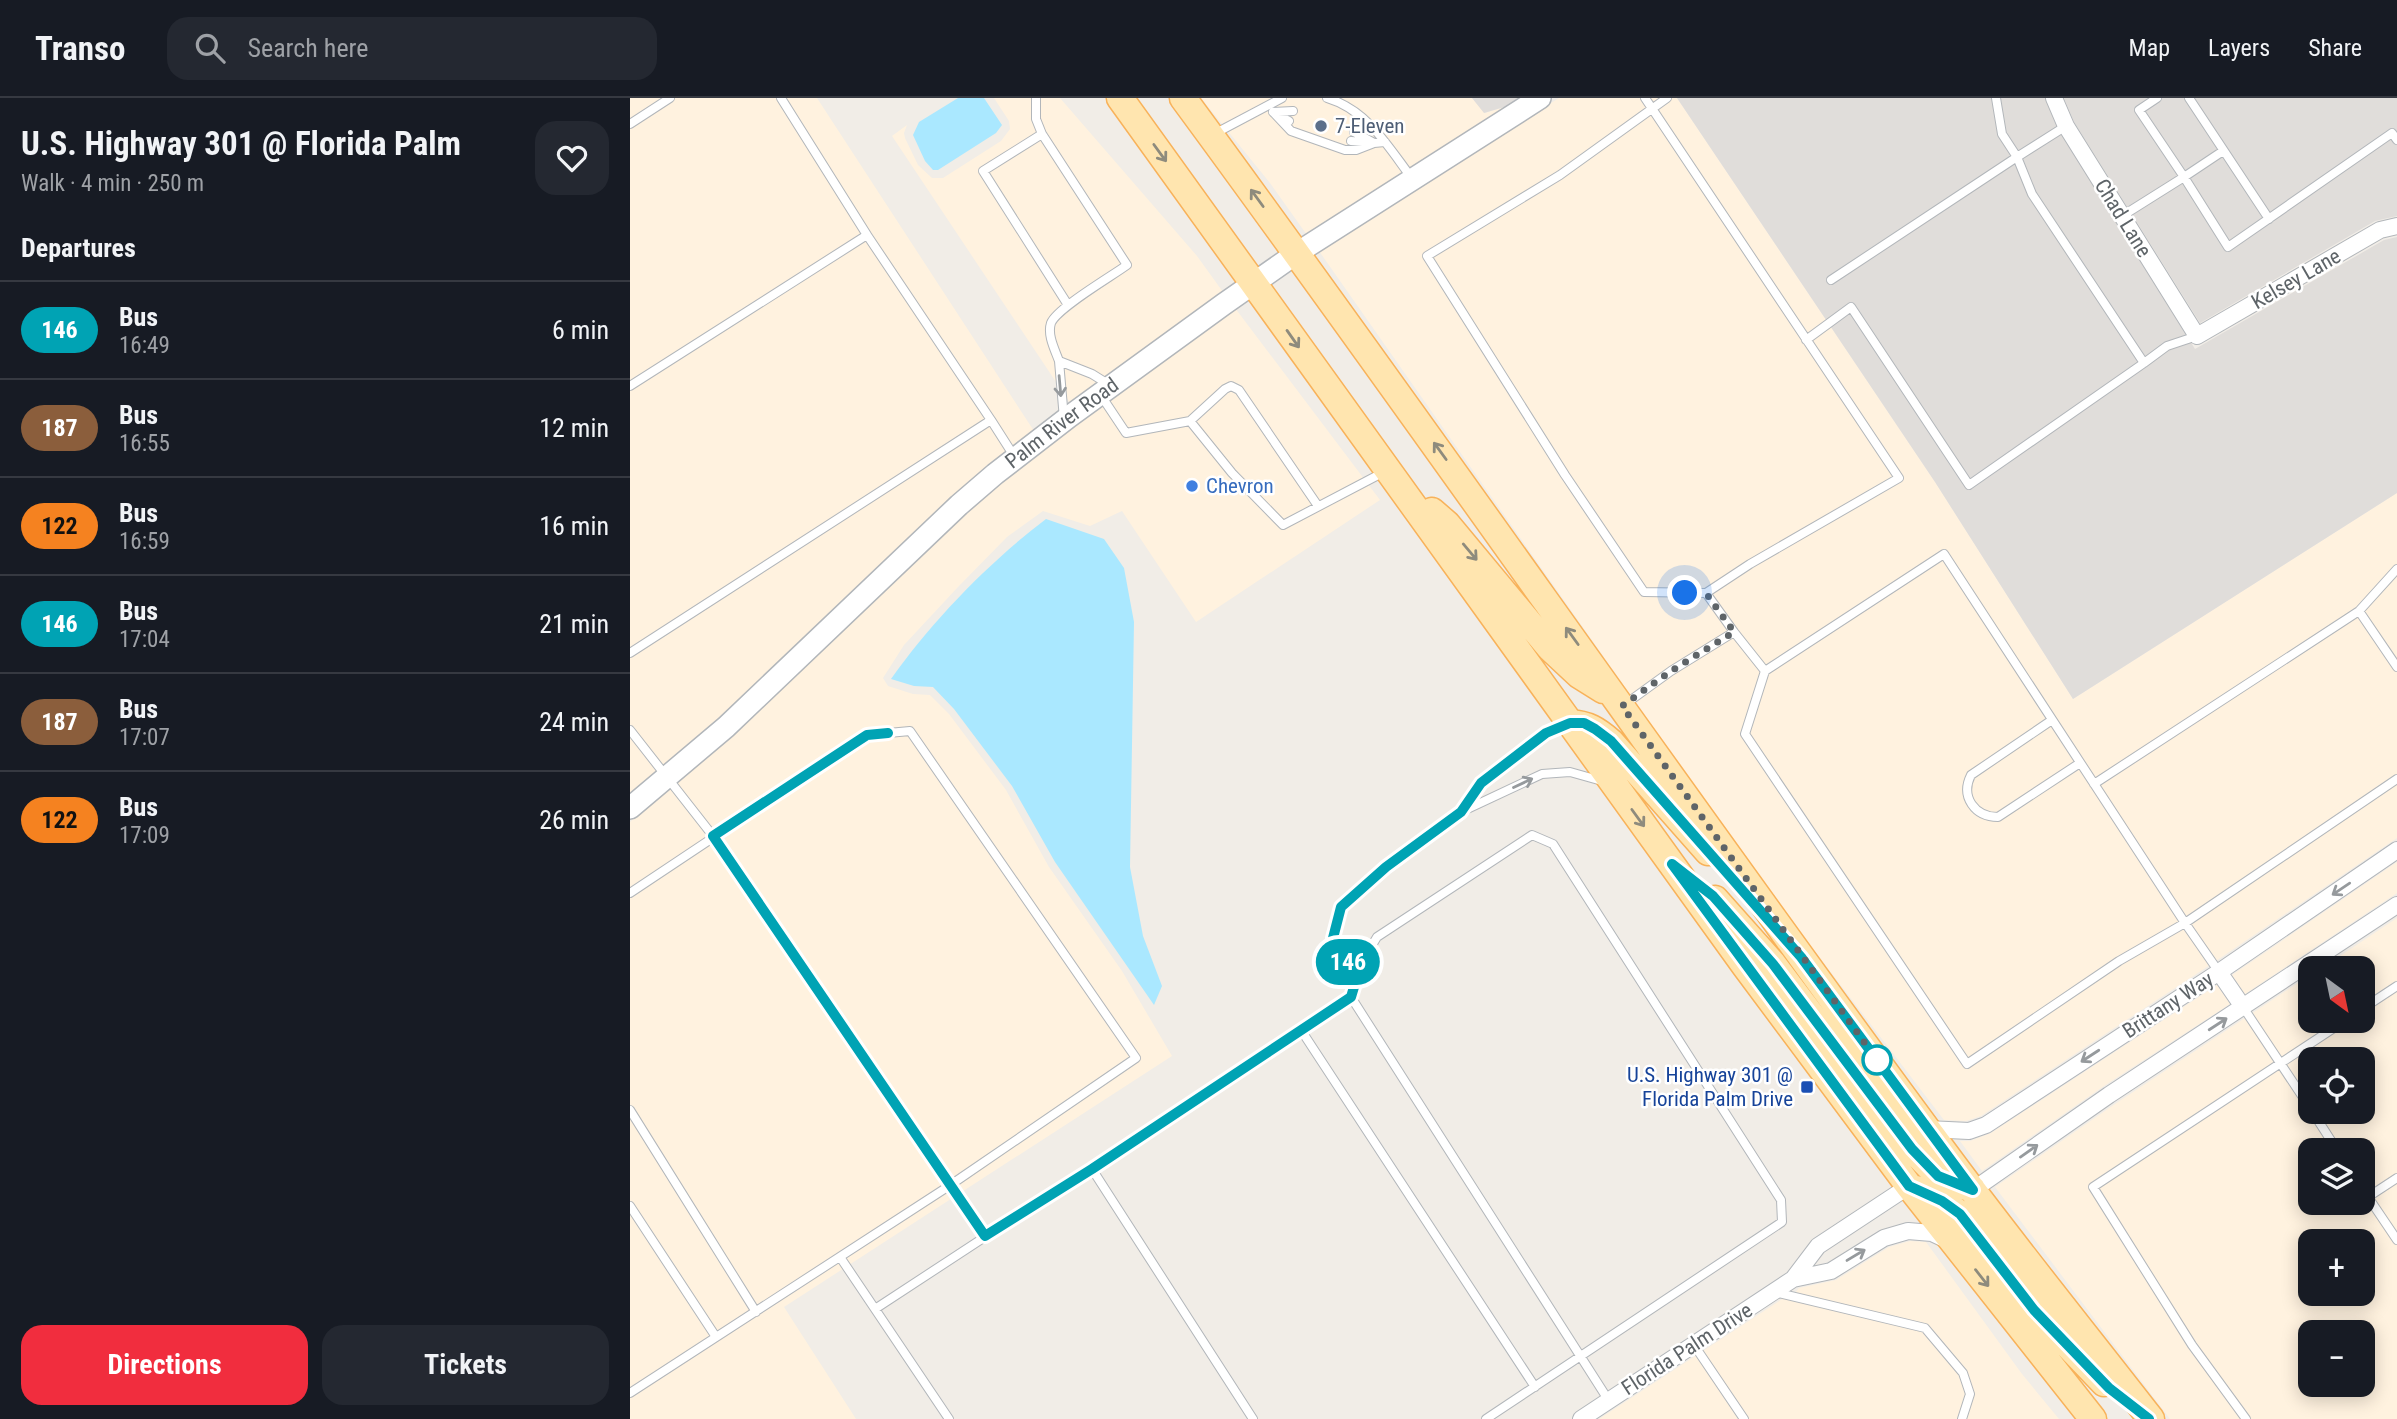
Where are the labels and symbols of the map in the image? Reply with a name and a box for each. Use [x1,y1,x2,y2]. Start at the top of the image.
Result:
place label: 7-Eleven [1335,114,1404,138]
marker: 7-Eleven [1313,118,1329,134]
one-way arrow [1153,143,1167,162]
street label: Chad Lane [2090,175,2156,262]
one-way arrow [1250,188,1265,207]
street label: Kelsey Lane [2247,244,2345,314]
one-way arrow [1286,329,1300,348]
street label: Palm River Road [1001,373,1123,473]
one-way arrow [1054,375,1067,397]
one-way arrow [1433,442,1447,461]
place label: Chevron [1206,474,1274,498]
marker: Chevron [1184,478,1200,494]
one-way arrow [1462,543,1478,561]
your location [1667,575,1702,610]
one-way arrow [1565,627,1579,646]
one-way arrow [1512,776,1533,789]
one-way arrow [1631,808,1645,827]
one-way arrow [2332,882,2351,896]
line badge: 146 [1308,939,1388,985]
north arrow [2298,956,2375,1032]
street label: Brittany Way [2118,967,2218,1043]
one-way arrow [2208,1017,2227,1031]
unlabelled marker [1862,1045,1892,1075]
one-way arrow [2081,1049,2101,1063]
place label: U.S. Highway 301 @ Florida Palm Drive [1627,1063,1793,1111]
marker: U.S. Highway 301 @ Florida Palm Drive [1799,1079,1815,1095]
one-way arrow [2019,1144,2038,1158]
one-way arrow [1846,1248,1866,1262]
one-way arrow [1974,1269,1990,1287]
street label: Florida Palm Drive [1617,1298,1757,1400]

